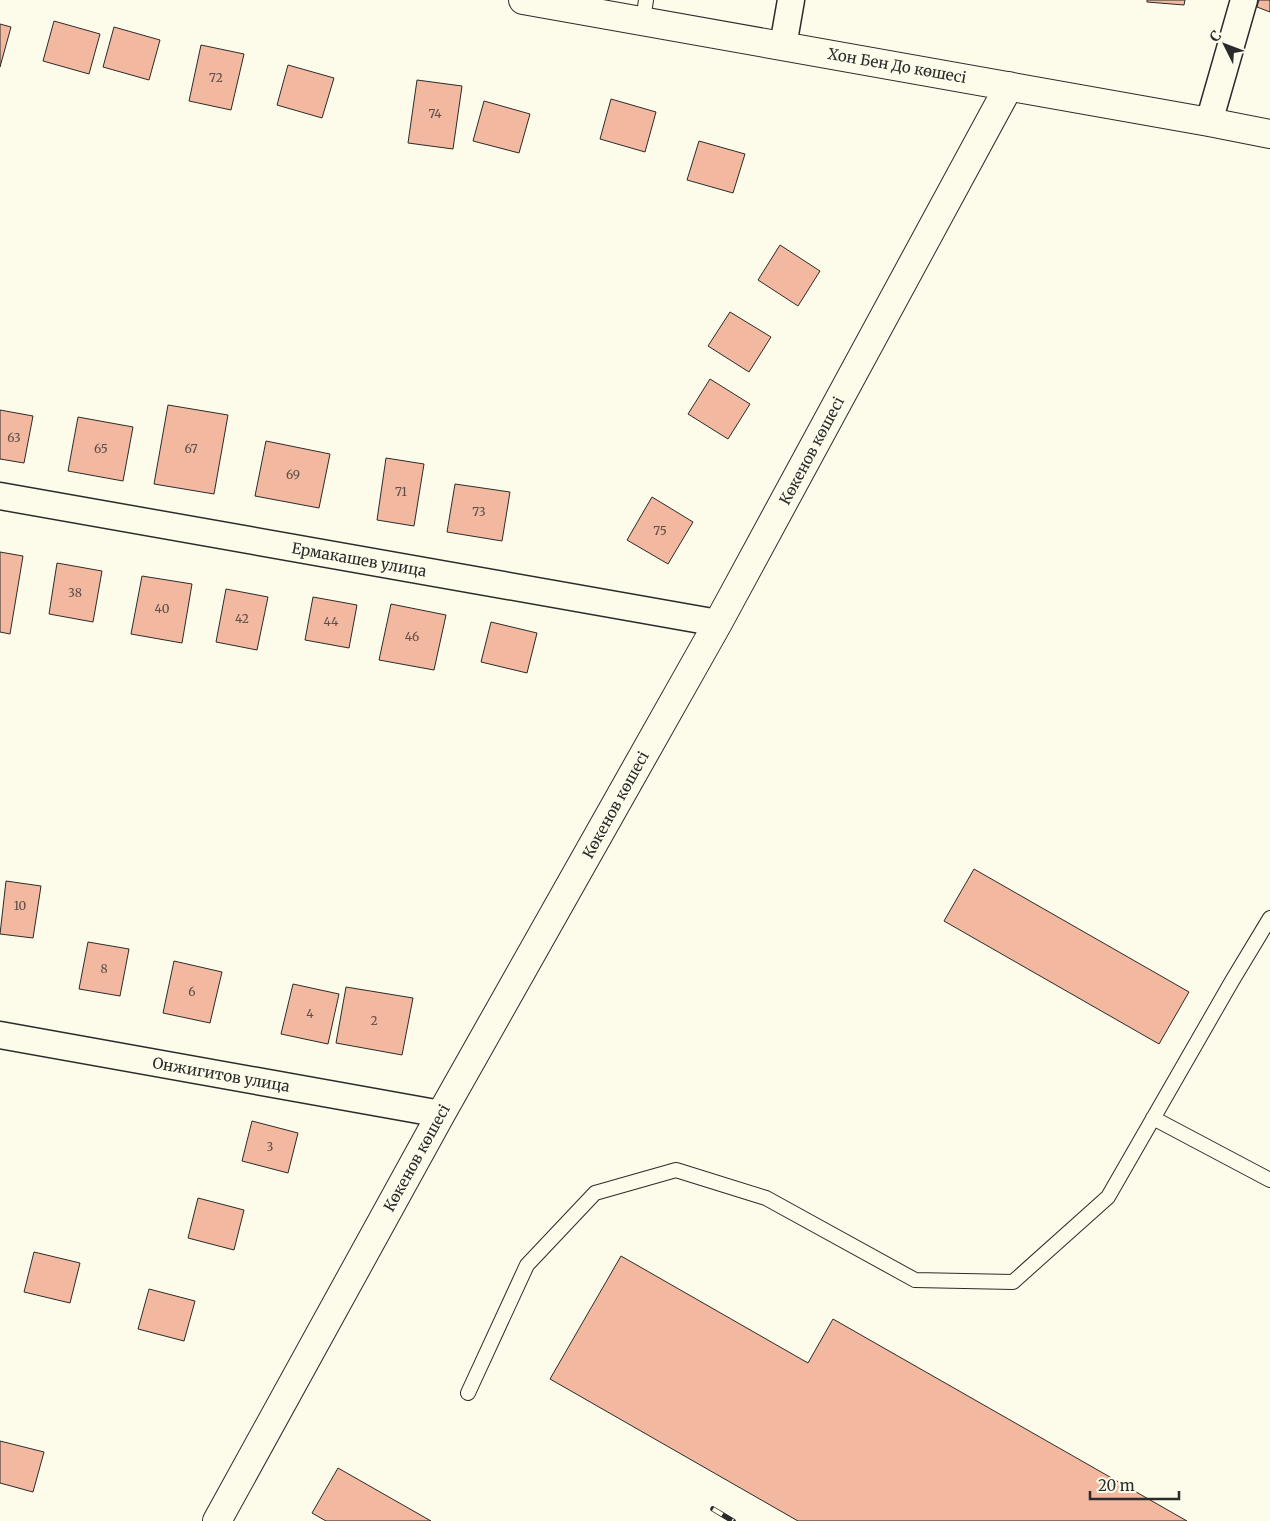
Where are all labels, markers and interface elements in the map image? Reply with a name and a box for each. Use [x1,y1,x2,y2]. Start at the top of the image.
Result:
north arrow [1200,20,1250,70]
text: С [1206,27,1225,46]
street label: Хон Бен До көшесі [826,44,968,87]
house number: 72 [209,70,223,85]
house number: 74 [428,106,442,121]
street label: Көкенов көшесі [775,393,848,508]
house number: 63 [7,430,21,445]
house number: 65 [94,441,108,456]
house number: 67 [184,441,198,456]
house number: 69 [286,467,300,482]
house number: 71 [395,484,408,499]
house number: 73 [472,504,486,519]
house number: 75 [653,523,667,538]
street label: Ермакашев улица [290,538,428,581]
house number: 38 [68,585,82,600]
house number: 40 [155,601,170,616]
house number: 42 [235,611,249,626]
house number: 44 [324,614,339,629]
house number: 46 [405,629,419,644]
street label: Көкенов көшесі [578,748,653,862]
house number: 10 [14,898,27,913]
house number: 8 [100,961,108,976]
house number: 6 [188,984,196,999]
house number: 4 [306,1006,314,1021]
house number: 2 [370,1013,378,1028]
street label: Онжигитов улица [151,1053,291,1096]
street label: Көкенов көшесі [379,1101,454,1215]
house number: 3 [267,1139,274,1154]
scale bar [1090,1468,1179,1500]
text: 20 m [1098,1476,1135,1495]

